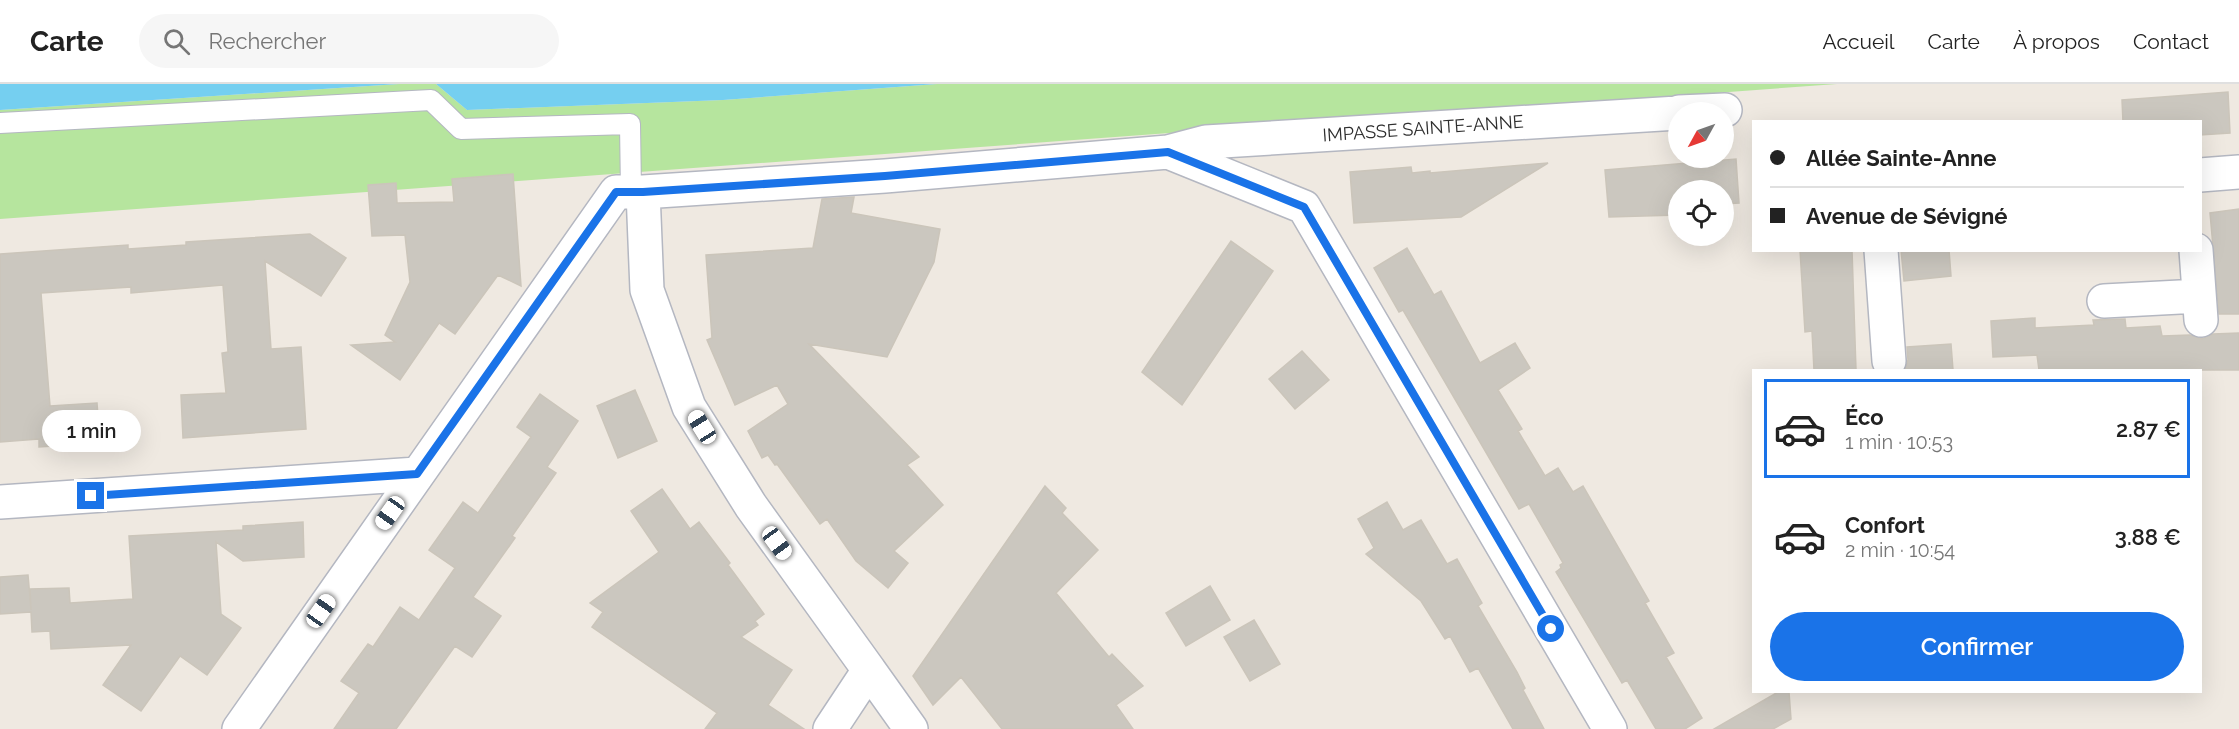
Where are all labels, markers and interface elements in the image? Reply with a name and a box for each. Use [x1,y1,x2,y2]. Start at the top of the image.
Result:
search box [139,14,559,68]
text: Carte [30,25,103,58]
icon: search [160,25,193,58]
text: Rechercher [208,28,326,54]
text: Accueil [1823,29,1895,54]
text: Carte [1928,29,1980,54]
text: À propos [2013,29,2100,54]
text: Contact [2133,29,2209,54]
north arrow [1668,102,1734,168]
map controls [1668,102,1734,246]
street label: IMPASSE SAINTE-ANNE [1322,110,1524,146]
text: Allée Sainte-Anne [1806,145,1996,171]
button: locate [1668,180,1734,246]
text: Avenue de Sévigné [1806,203,2007,229]
icon: car [1773,402,1827,456]
text: Éco [1845,404,1884,430]
car [685,407,719,447]
callout: 1 min [42,409,140,451]
text: 2.87 € [2116,416,2181,442]
text: 1 min [67,419,116,443]
text: 1 min · 10:53 [1845,430,1953,454]
route end [77,482,104,509]
car [372,493,408,533]
icon: car [1773,510,1827,564]
text: Confort [1845,512,1925,538]
car [759,523,795,563]
text: 3.88 € [2115,524,2181,550]
text: 2 min · 10:54 [1845,538,1955,562]
car [303,591,339,631]
button: Confirmer [1770,612,2184,681]
route start [1537,615,1564,642]

